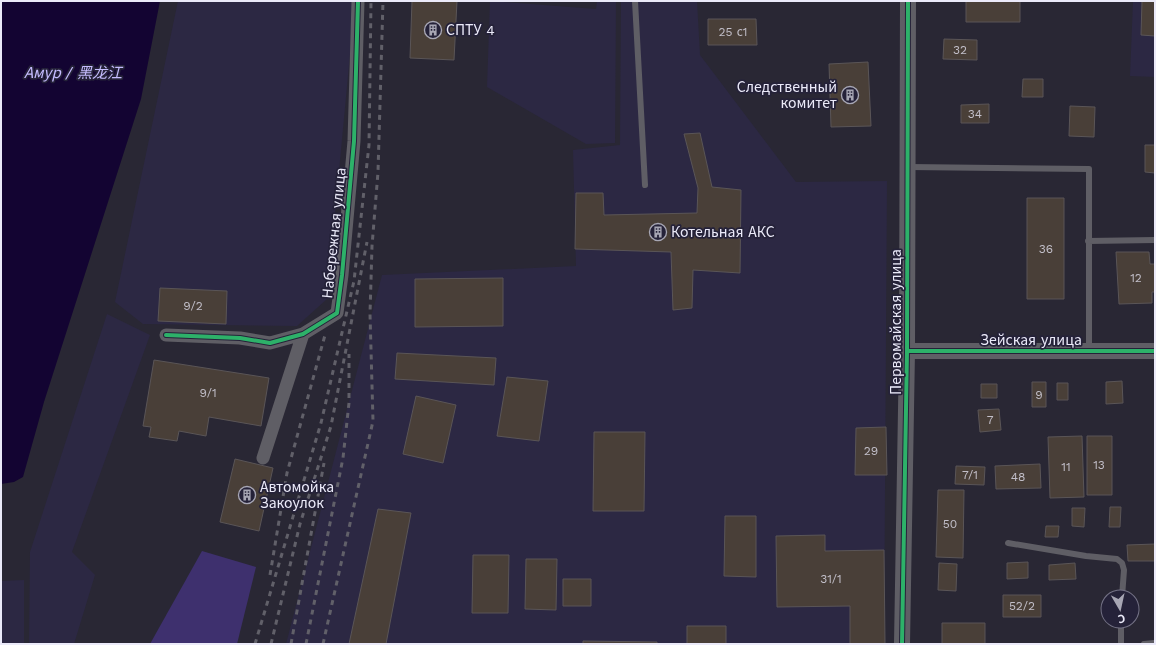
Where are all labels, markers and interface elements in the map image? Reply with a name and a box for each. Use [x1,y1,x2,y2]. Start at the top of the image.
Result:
building icon: СПТУ 4 [423,20,443,40]
place label: СПТУ 4 [446,22,495,38]
house number: 25 с1 [719,25,747,39]
house number: 32 [953,43,967,57]
water label: Амур / 黑龙江 [24,64,124,82]
place label: Следственный комитет [737,79,837,111]
building icon: Следственный комитет [840,85,860,105]
house number: 34 [968,107,982,121]
street label: Набережная улица [319,167,349,299]
building icon: Котельная АКС [648,222,668,242]
place label: Котельная АКС [671,224,775,240]
house number: 36 [1039,242,1053,256]
street label: Первомайская улица [888,249,904,395]
house number: 12 [1130,271,1142,285]
house number: 9/2 [183,299,203,313]
street label: Зейская улица [980,332,1082,348]
house number: 9/1 [199,386,217,400]
house number: 9 [1035,388,1043,402]
house number: 7 [987,413,994,427]
house number: 29 [864,444,878,458]
house number: 13 [1093,458,1105,472]
house number: 11 [1061,460,1071,474]
house number: 7/1 [962,468,978,482]
house number: 48 [1011,470,1025,484]
place label: Автомойка Закоулок [260,479,334,511]
building icon: Автомойка Закоулок [237,485,257,505]
house number: 50 [943,517,957,531]
house number: 31/1 [820,572,842,586]
north arrow [1100,589,1140,629]
house number: 52/2 [1009,599,1035,613]
text: С [1117,611,1126,625]

